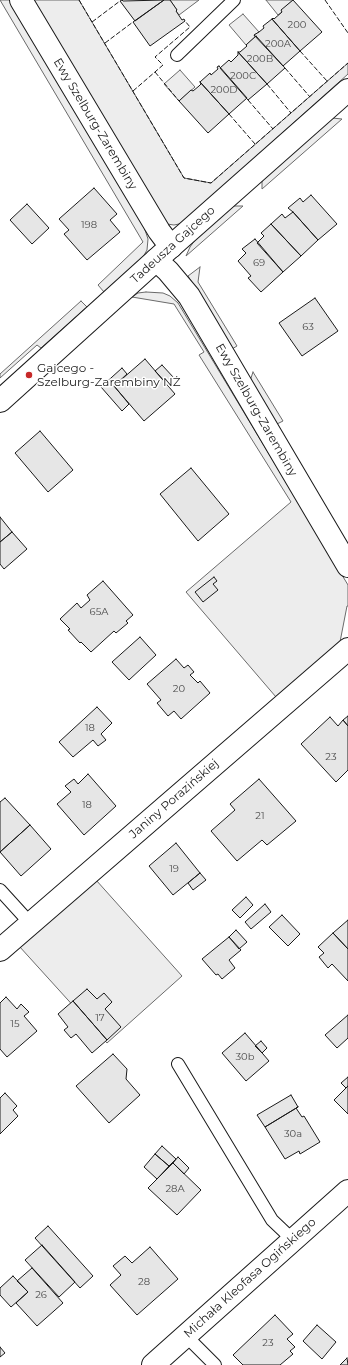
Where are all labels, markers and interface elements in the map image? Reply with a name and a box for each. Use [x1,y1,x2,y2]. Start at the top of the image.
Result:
house number: 200 [288,19,306,31]
house number: 200A [265,38,291,50]
house number: 200B [247,53,273,65]
street label: Ewy Szelburg-Zarembiny [50,56,140,192]
house number: 200C [230,70,256,82]
house number: 200D [210,84,238,96]
street label: Tadeusza Gajcego [128,203,218,287]
house number: 198 [81,219,97,231]
house number: 69 [253,257,265,269]
house number: 63 [302,321,314,333]
street label: Ewy Szelburg-Zarembiny [212,341,300,479]
place label: Gajcego - Szelburg-Zarembiny NŻ [37,361,181,389]
marker: Gajcego - Szelburg-Zarembiny NŻ [24,370,34,380]
house number: 65A [90,606,108,618]
house number: 20 [173,683,185,695]
house number: 18 [85,722,95,734]
house number: 23 [325,751,337,763]
street label: Janiny Porazińskiej [126,756,222,842]
house number: 18 [82,799,92,811]
house number: 21 [255,810,265,822]
house number: 19 [169,863,179,875]
house number: 17 [95,1012,105,1024]
house number: 15 [10,1018,20,1030]
house number: 30b [235,1051,255,1063]
house number: 30a [284,1128,302,1140]
house number: 28A [165,1183,185,1195]
street label: Michała Kleofasa Ogińskiego [181,1215,319,1341]
house number: 28 [138,1276,150,1288]
house number: 26 [35,1289,47,1301]
house number: 23 [262,1337,274,1349]

